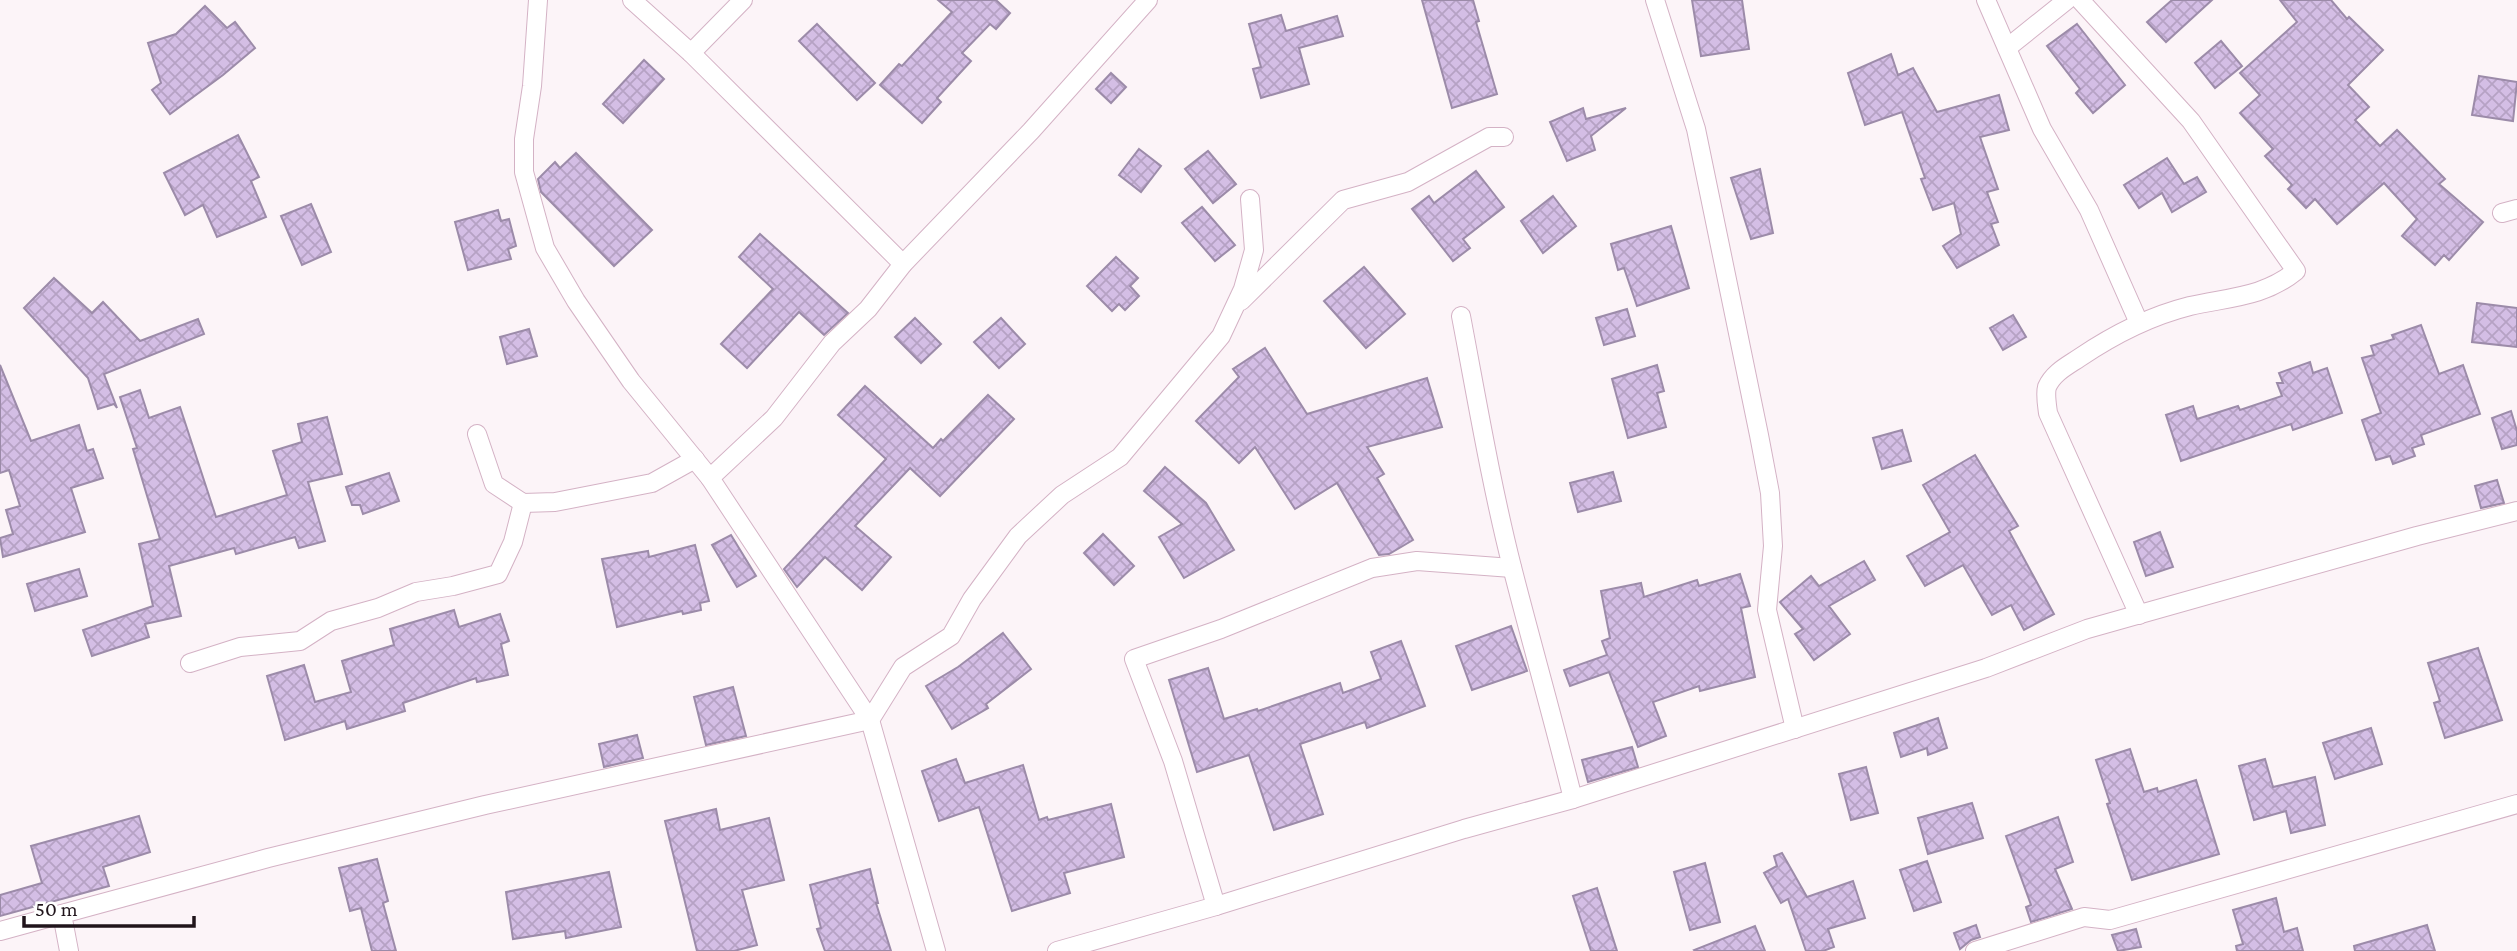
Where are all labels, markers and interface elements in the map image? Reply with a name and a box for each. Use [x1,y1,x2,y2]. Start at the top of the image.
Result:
scale bar [24,884,194,928]
text: 50 m [35,897,78,921]

